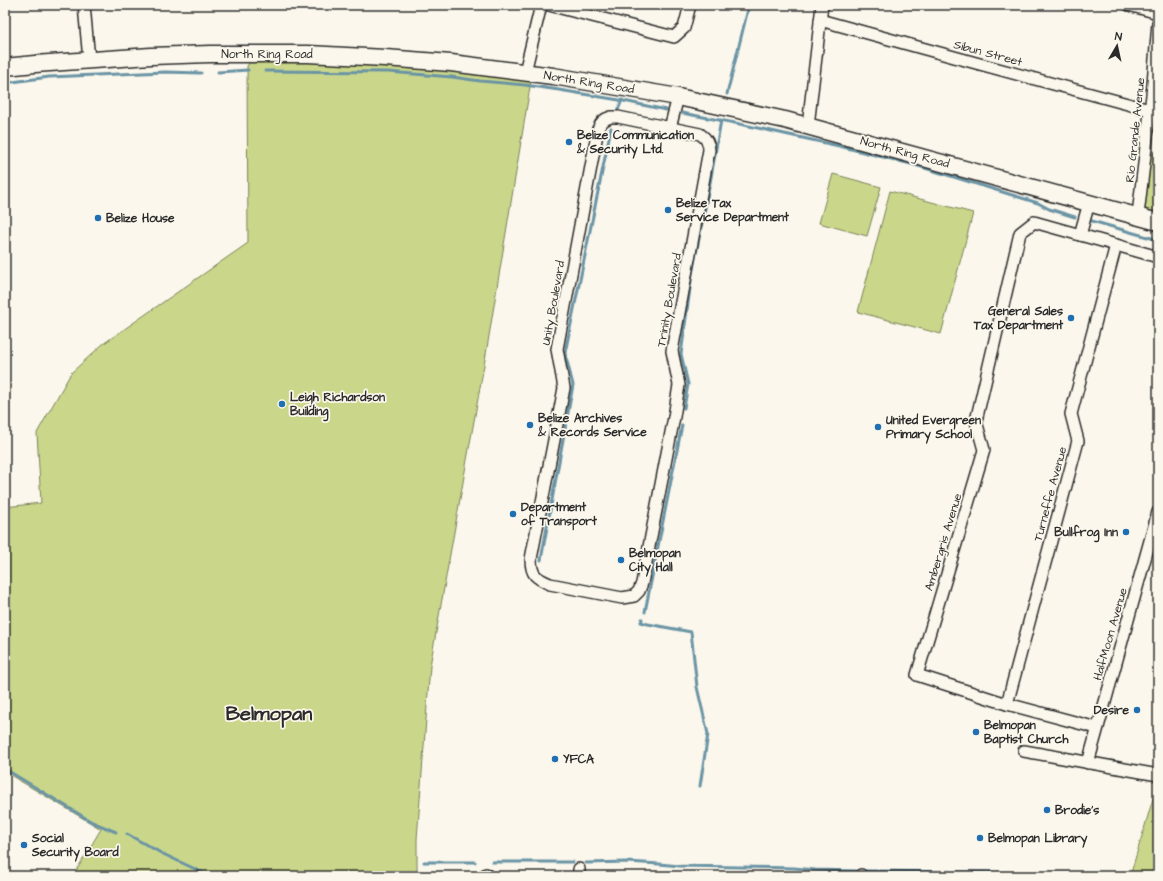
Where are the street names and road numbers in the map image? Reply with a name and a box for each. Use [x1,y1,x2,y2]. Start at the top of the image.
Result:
street label: Sibun Street [952,36,1024,71]
street label: North Ring Road [221,46,313,64]
street label: North Ring Road [542,67,635,99]
street label: Rio Grande Avenue [1122,76,1150,183]
street label: North Ring Road [858,132,951,173]
street label: Trinity Boulevard [653,252,687,348]
street label: Unity Boulevard [538,259,570,347]
street label: Turneffe Avenue [1030,444,1071,543]
street label: Ambergris Avenue [921,491,968,593]
street label: HalfMoon Avenue [1089,585,1132,682]

